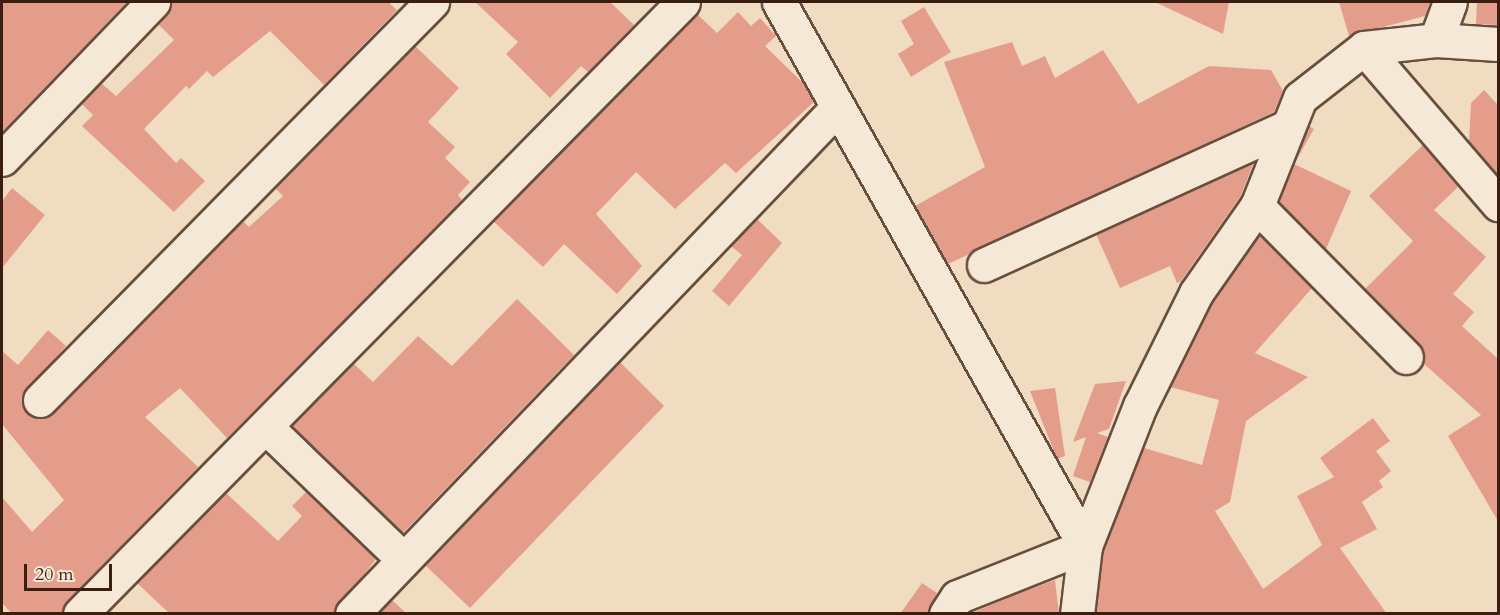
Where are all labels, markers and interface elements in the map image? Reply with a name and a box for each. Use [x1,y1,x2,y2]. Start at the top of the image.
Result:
scale bar [27,552,116,590]
text: 20 m [35,562,74,587]

